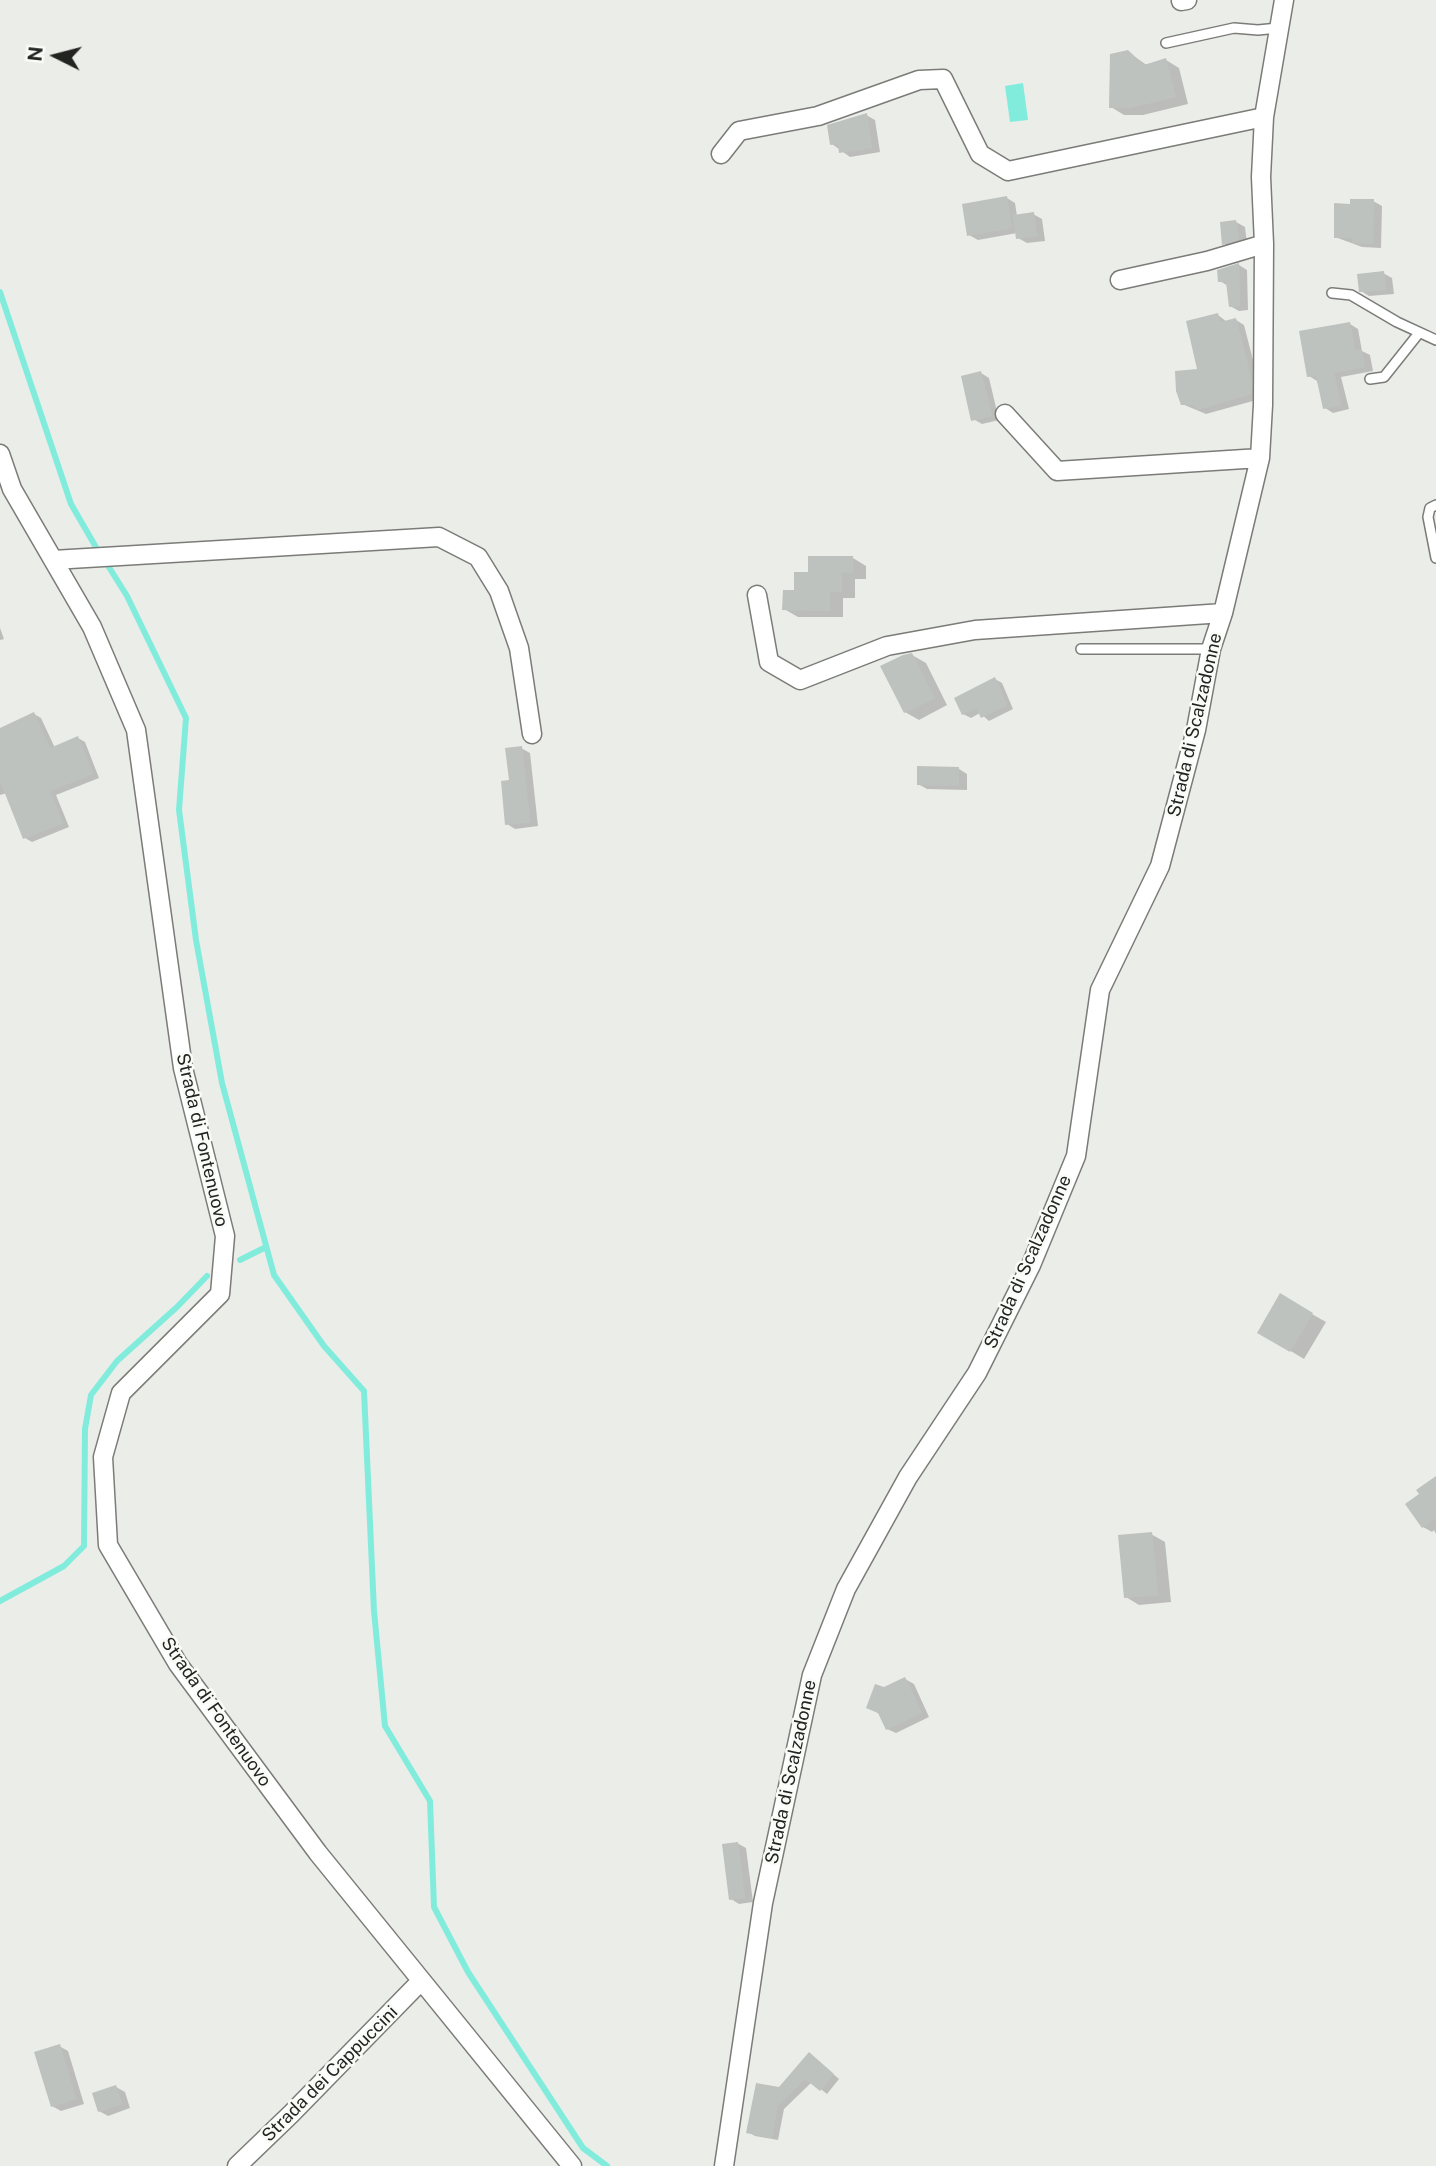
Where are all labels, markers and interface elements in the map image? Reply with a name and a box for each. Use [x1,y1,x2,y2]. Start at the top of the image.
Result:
north arrow [21,21,91,91]
text: N [23,45,47,62]
street label: Strada di Scalzadonne [1163,631,1227,819]
street label: Strada di Fontenuovo [172,1051,232,1229]
street label: Strada di Scalzadonne [980,1172,1076,1352]
street label: Strada di Fontenuovo [156,1633,276,1791]
street label: Strada di Scalzadonne [761,1678,821,1866]
street label: Strada dei Cappuccini [258,2002,402,2146]

